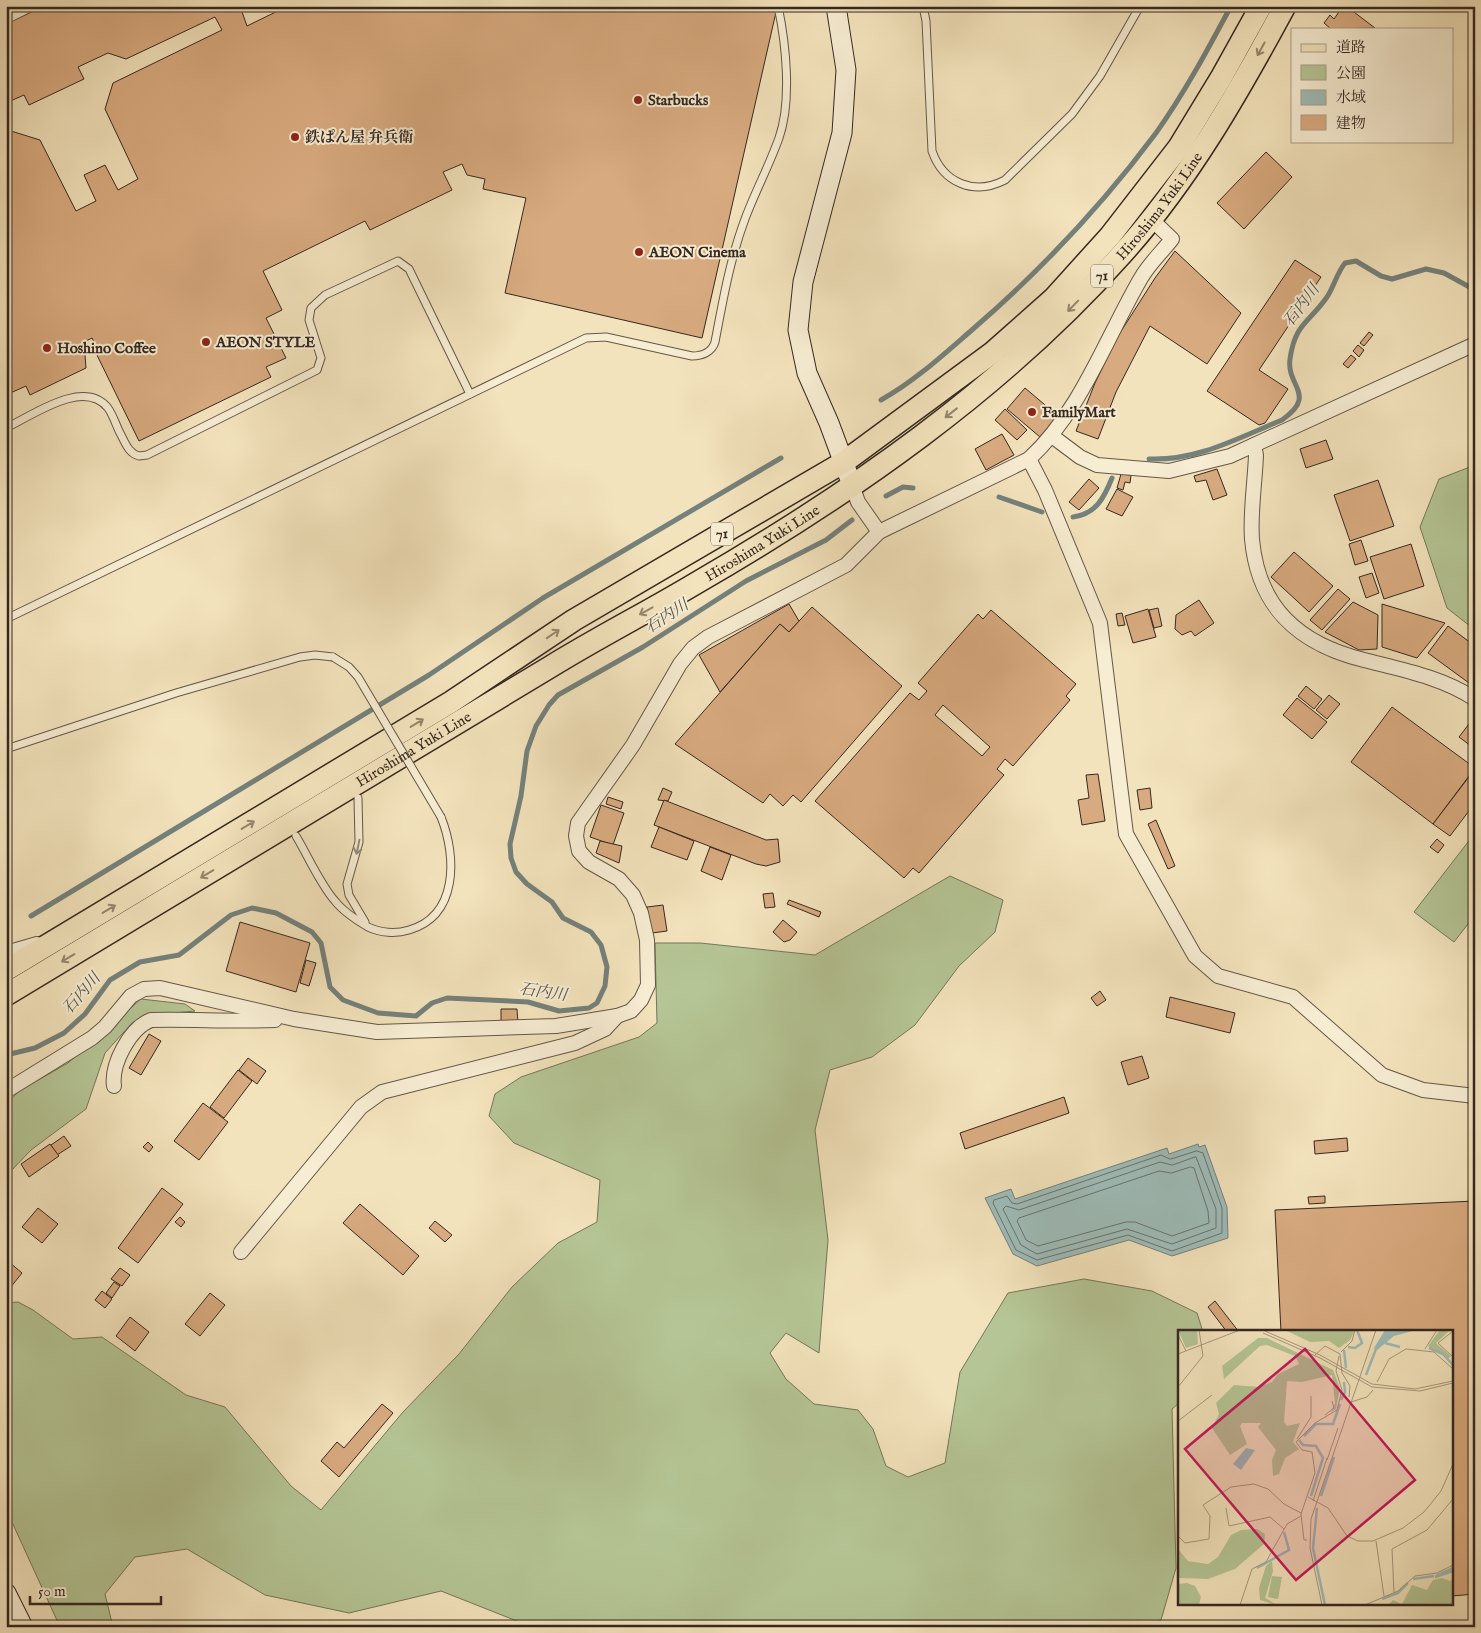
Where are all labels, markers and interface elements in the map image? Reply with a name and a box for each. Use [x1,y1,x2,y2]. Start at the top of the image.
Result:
legend [1291,28,1454,142]
text: 道路 [1336,38,1366,57]
one-way arrow [1256,41,1265,56]
text: 公園 [1336,64,1366,83]
text: 水域 [1336,88,1366,107]
place label: Starbucks [648,91,709,110]
marker: Starbucks [632,94,644,106]
text: 建物 [1336,114,1366,133]
place label: 鉄ぱん屋 弁兵衛 [305,128,413,147]
marker: 鉄ぱん屋 弁兵衛 [289,131,301,143]
street label: Hiroshima Yuki Line [1112,148,1207,264]
place label: AEON Cinema [648,243,746,262]
marker: AEON Cinema [633,246,645,258]
road number: 71 [1091,264,1113,288]
water label: 石内川 [1280,279,1326,331]
one-way arrow [1067,300,1079,313]
place label: AEON STYLE [215,333,316,352]
marker: AEON STYLE [200,336,212,348]
place label: Hoshino Coffee [57,339,156,358]
marker: Hoshino Coffee [41,342,53,354]
place label: FamilyMart [1042,403,1116,422]
marker: FamilyMart [1026,406,1038,418]
one-way arrow [944,407,957,418]
street label: Hiroshima Yuki Line [701,500,823,586]
road number: 71 [711,522,733,546]
water label: 石内川 [641,594,694,638]
one-way arrow [639,606,654,616]
one-way arrow [546,629,560,639]
street label: Hiroshima Yuki Line [352,707,475,791]
one-way arrow [409,717,423,727]
one-way arrow [240,819,254,829]
one-way arrow [352,838,362,854]
one-way arrow [200,870,214,880]
one-way arrow [101,904,115,914]
one-way arrow [61,954,75,964]
water label: 石内川 [59,968,107,1019]
water label: 石内川 [518,980,570,1007]
inset map [1178,1330,1454,1606]
scale bar [30,1573,161,1605]
text: 50 m [38,1582,66,1601]

